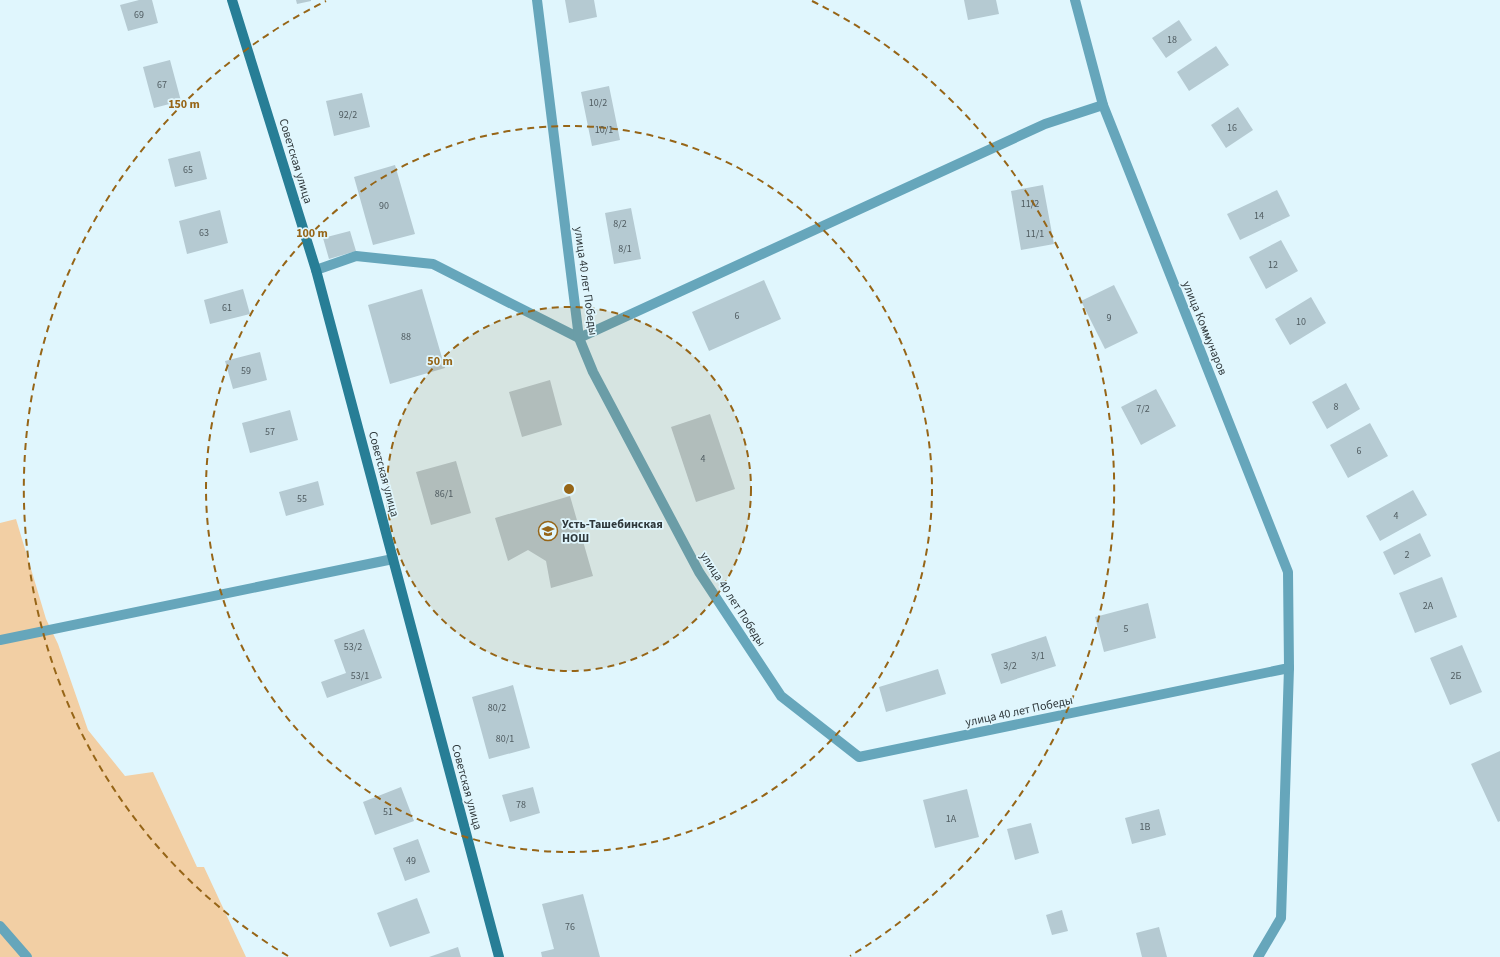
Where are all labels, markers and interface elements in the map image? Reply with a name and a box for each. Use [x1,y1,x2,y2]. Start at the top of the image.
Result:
house number: 69 [134,8,144,22]
house number: 18 [1167,33,1177,47]
house number: 67 [157,78,167,92]
text: 150 m [168,96,200,113]
house number: 10/2 [589,96,607,110]
house number: 92/2 [339,108,357,122]
street label: Советская улица [275,117,317,206]
house number: 16 [1227,121,1237,135]
house number: 10/1 [595,123,613,137]
house number: 65 [183,163,193,177]
house number: 11/2 [1021,197,1039,211]
house number: 90 [379,199,389,213]
house number: 14 [1254,209,1264,223]
house number: 8/2 [613,217,627,231]
text: 100 m [296,225,328,242]
house number: 63 [199,226,209,240]
street label: улица 40 лет Победы [569,226,602,336]
house number: 11/1 [1026,227,1044,241]
house number: 8/1 [618,242,632,256]
house number: 12 [1268,258,1278,272]
street label: улица Коммунаров [1178,279,1231,378]
house number: 61 [222,301,232,315]
house number: 6 [735,309,740,323]
house number: 9 [1107,311,1112,325]
house number: 10 [1296,315,1306,329]
house number: 88 [401,330,411,344]
text: 50 m [427,353,453,370]
house number: 59 [241,364,251,378]
house number: 8 [1334,400,1339,414]
house number: 7/2 [1136,402,1150,416]
house number: 57 [265,425,275,439]
street label: Советская улица [364,429,403,519]
house number: 6 [1357,444,1362,458]
house number: 4 [701,452,706,466]
centre of rings [562,482,576,496]
house number: 86/1 [435,487,453,501]
house number: 55 [297,492,307,506]
house number: 4 [1394,509,1399,523]
place label: Усть-Ташебинская НОШ [562,516,663,547]
school or university icon: Усть-Ташебинская НОШ [537,520,559,542]
house number: 2 [1405,548,1410,562]
street label: улица 40 лет Победы [696,549,770,650]
house number: 2А [1423,599,1434,613]
house number: 5 [1124,622,1129,636]
house number: 53/2 [344,640,362,654]
house number: 3/1 [1031,649,1045,663]
house number: 3/2 [1003,659,1017,673]
house number: 53/1 [351,669,369,683]
house number: 2Б [1451,669,1462,683]
street label: улица 40 лет Победы [964,692,1074,731]
house number: 80/2 [488,701,506,715]
house number: 80/1 [496,732,514,746]
street label: Советская улица [447,742,486,832]
house number: 78 [516,798,526,812]
house number: 51 [383,805,393,819]
house number: 1А [946,812,957,826]
house number: 1В [1140,820,1151,834]
house number: 49 [406,854,416,868]
house number: 76 [565,920,575,934]

